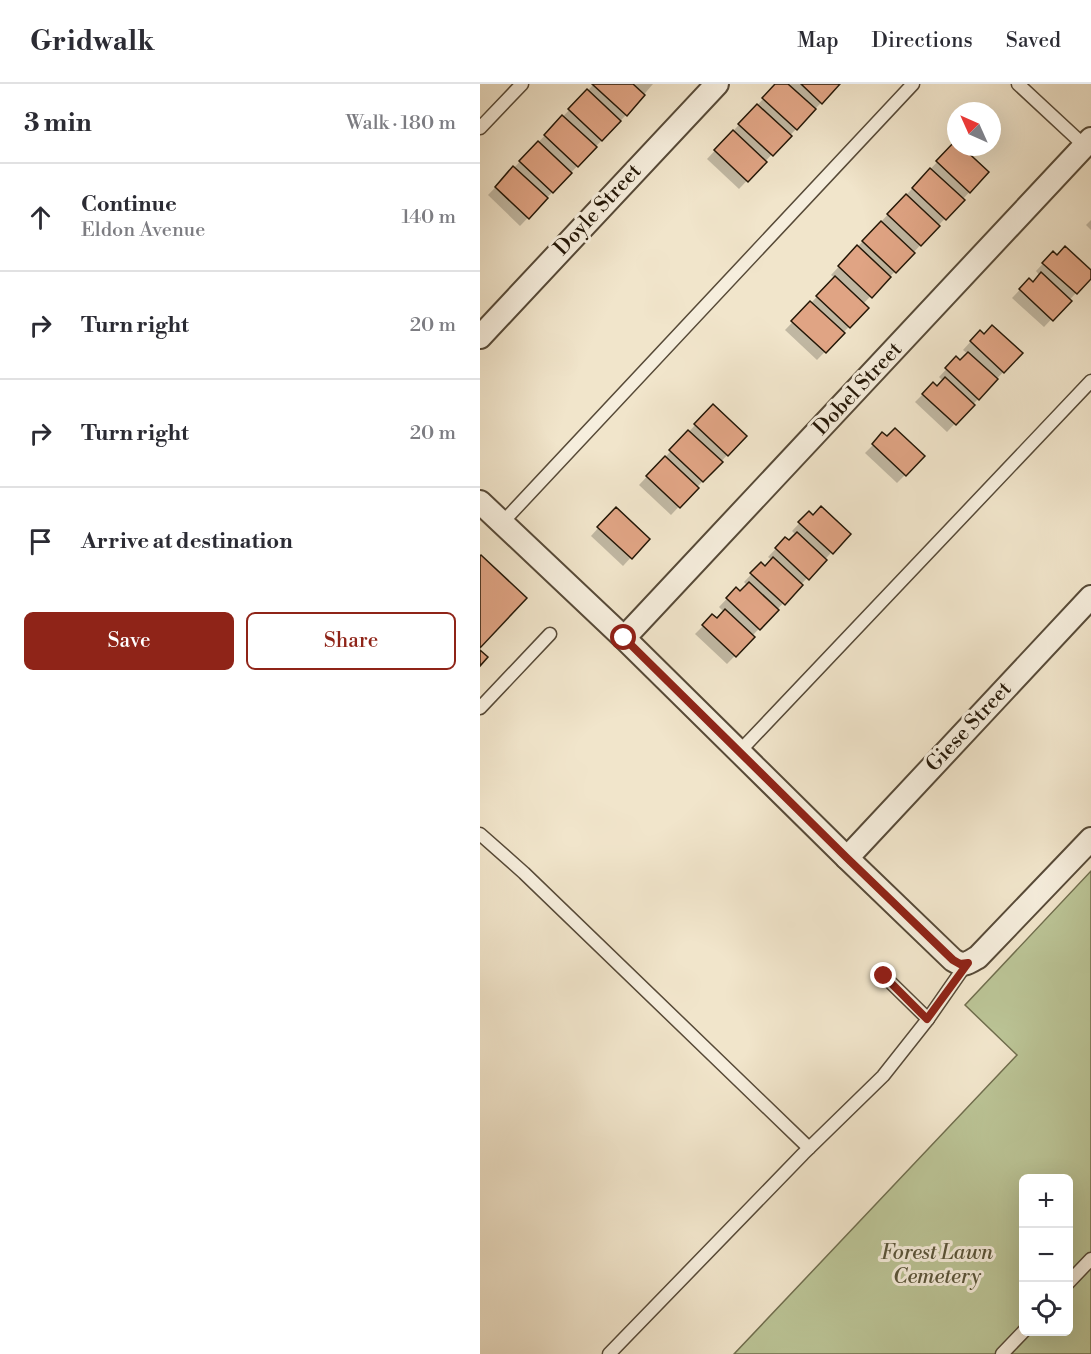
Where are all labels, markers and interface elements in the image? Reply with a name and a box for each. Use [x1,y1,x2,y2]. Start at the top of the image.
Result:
text: Gridwalk [30,24,154,59]
text: Map [797,28,839,54]
text: Directions [872,28,973,54]
text: Saved [1006,28,1061,54]
north arrow [947,102,1001,156]
text: 3 min [24,107,92,139]
text: Walk · 180 m [346,111,456,136]
street label: Doyle Street [549,158,647,261]
text: Continue [81,191,177,218]
icon: ahead [24,201,57,234]
text: 140 m [401,205,456,230]
text: Eldon Avenue [81,218,205,243]
icon: right [24,309,57,342]
text: Turn right [81,312,189,339]
text: 20 m [410,313,456,338]
street label: Dobel Street [808,336,908,441]
icon: right [24,417,57,450]
text: Turn right [81,420,189,447]
text: 20 m [410,421,456,446]
icon: arrive [24,525,57,558]
text: Arrive at destination [81,528,293,555]
button: Save [24,612,234,670]
button: Share [246,612,456,670]
route start [610,624,636,650]
street label: Giese Street [921,676,1018,778]
route end [870,962,896,988]
map controls [1019,1174,1073,1336]
button: + [1019,1174,1073,1228]
button: − [1019,1228,1073,1282]
park label: Forest Lawn Cemetery [881,1240,993,1290]
button: locate [1019,1282,1073,1336]

